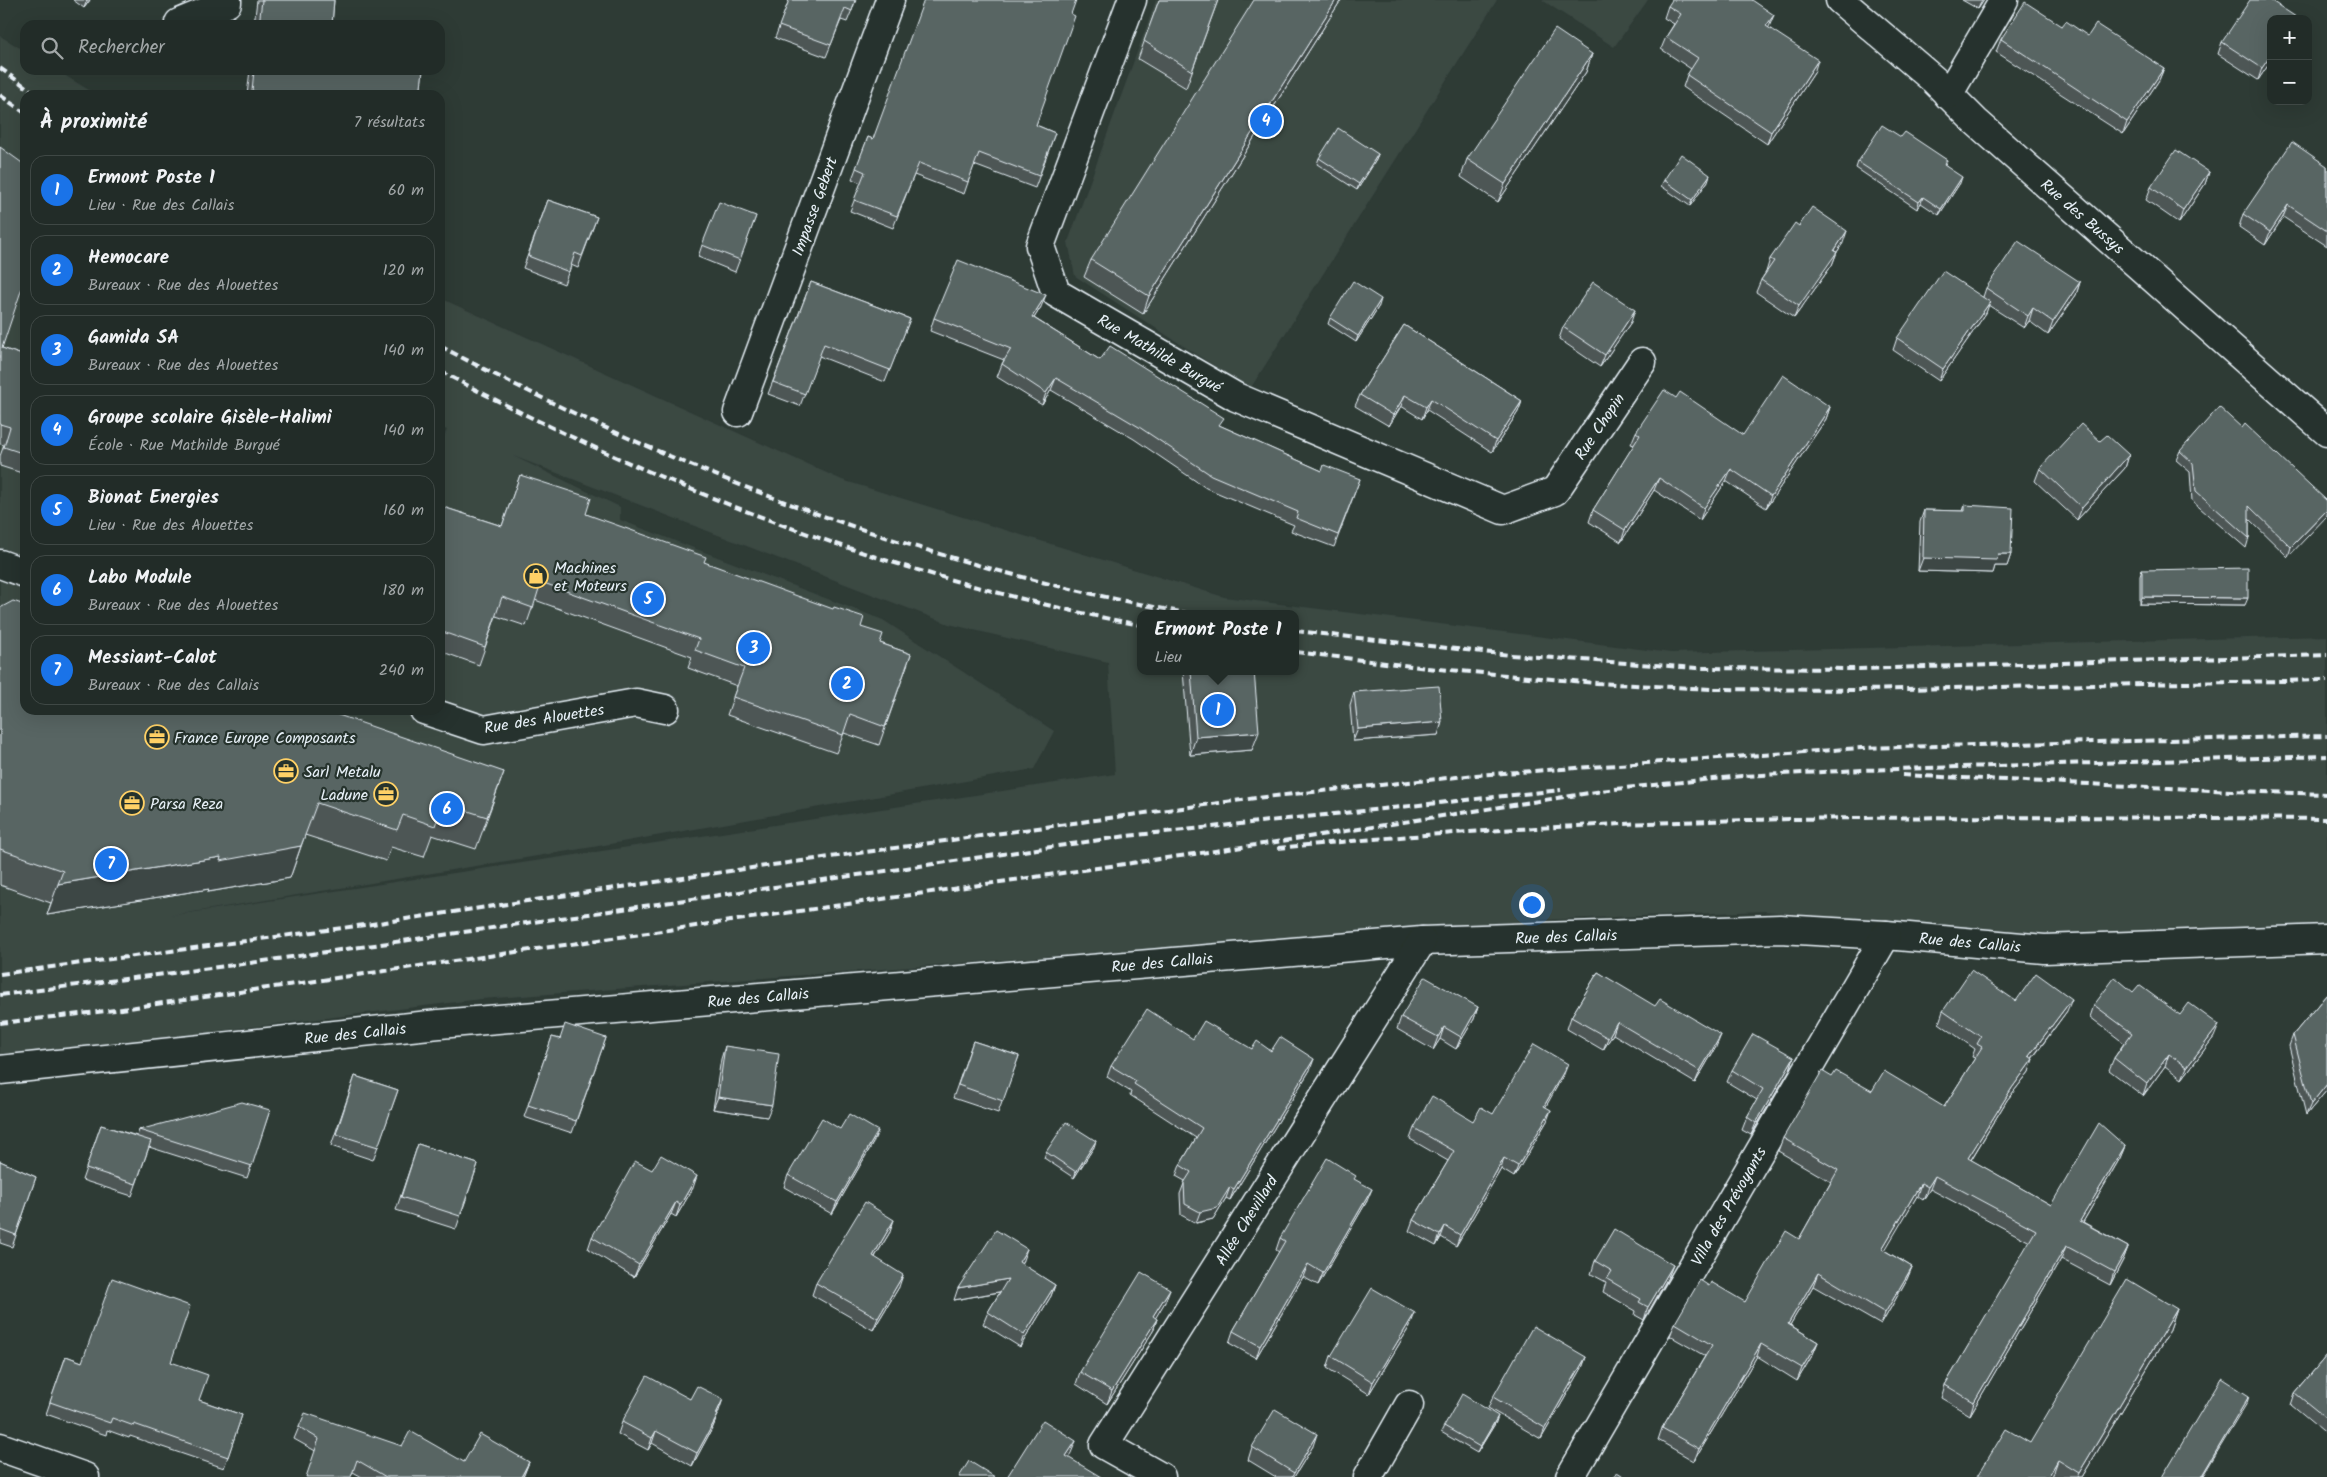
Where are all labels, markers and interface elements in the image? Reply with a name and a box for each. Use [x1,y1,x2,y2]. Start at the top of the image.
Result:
map controls [2267,15,2312,105]
button: + [2267,15,2312,60]
search box [20,20,445,75]
text: Rechercher [78,33,165,63]
icon: search [38,34,66,62]
button: − [2267,60,2312,105]
pin: 4 [1250,102,1282,140]
text: À proximité [40,106,147,139]
text: 7 résultats [354,110,425,135]
street label: Impasse Gebert [786,153,845,260]
text: Ermont Poste 1 [88,163,215,193]
street label: Rue des Bussys [2034,173,2130,261]
text: 1 [55,178,59,203]
text: 60 m [388,178,424,203]
text: Lieu · Rue des Callais [88,193,234,218]
text: Hemocare [88,243,169,273]
text: 2 [52,258,62,283]
text: 120 m [383,258,424,283]
text: Bureaux · Rue des Alouettes [88,273,278,298]
street label: Rue Mathilde Burgué [1092,308,1227,401]
text: Gamida SA [88,323,179,353]
text: 3 [53,338,61,363]
text: 140 m [383,338,424,363]
text: Bureaux · Rue des Alouettes [88,353,278,378]
street label: Rue Chopin [1569,388,1632,465]
text: Groupe scolaire Gisèle-Halimi [88,403,332,433]
text: 4 [53,418,61,443]
text: 140 m [383,418,424,443]
text: École · Rue Mathilde Burgué [88,433,280,458]
text: Bionat Energies [88,483,219,513]
text: 5 [53,498,61,523]
text: 160 m [383,498,424,523]
text: Lieu · Rue des Alouettes [88,513,253,538]
place label: Machines et Moteurs [554,556,627,599]
text: Labo Module [88,563,192,593]
shop icon: Machines et Moteurs [523,563,549,589]
text: 6 [53,578,61,603]
text: 180 m [382,578,424,603]
pin: 5 [632,580,664,618]
text: Bureaux · Rue des Alouettes [88,593,278,618]
popup [1137,610,1299,675]
text: Ermont Poste 1 [1155,615,1281,645]
pin: 3 [738,629,770,667]
text: Messiant-Calot [88,643,217,673]
text: Lieu [1155,645,1182,670]
text: 7 [53,658,61,683]
text: 240 m [379,658,424,683]
pin: 2 [831,665,863,703]
text: Bureaux · Rue des Callais [88,673,259,698]
pin: 1 [1202,691,1234,729]
street label: Rue des Alouettes [482,698,606,741]
office icon: France Europe Composants [144,724,170,750]
place label: France Europe Composants [174,726,356,751]
office icon: Sarl Metalu [273,758,299,784]
place label: Sarl Metalu [304,760,381,785]
office icon: Ladune [373,781,399,807]
place label: Ladune [320,783,368,808]
office icon: Parsa Reza [119,790,145,816]
pin: 6 [431,790,463,828]
place label: Parsa Reza [150,792,223,817]
pin: 7 [95,845,127,883]
your location [1519,892,1545,918]
street label: Rue des Callais [1515,923,1618,952]
street label: Rue des Callais [1918,927,2022,960]
street label: Rue des Callais [1110,947,1214,980]
street label: Rue des Callais [706,982,810,1015]
street label: Rue des Callais [303,1017,407,1052]
street label: Villa des Prévoyants [1685,1142,1774,1271]
street label: Allée Chevillard [1209,1170,1286,1271]

